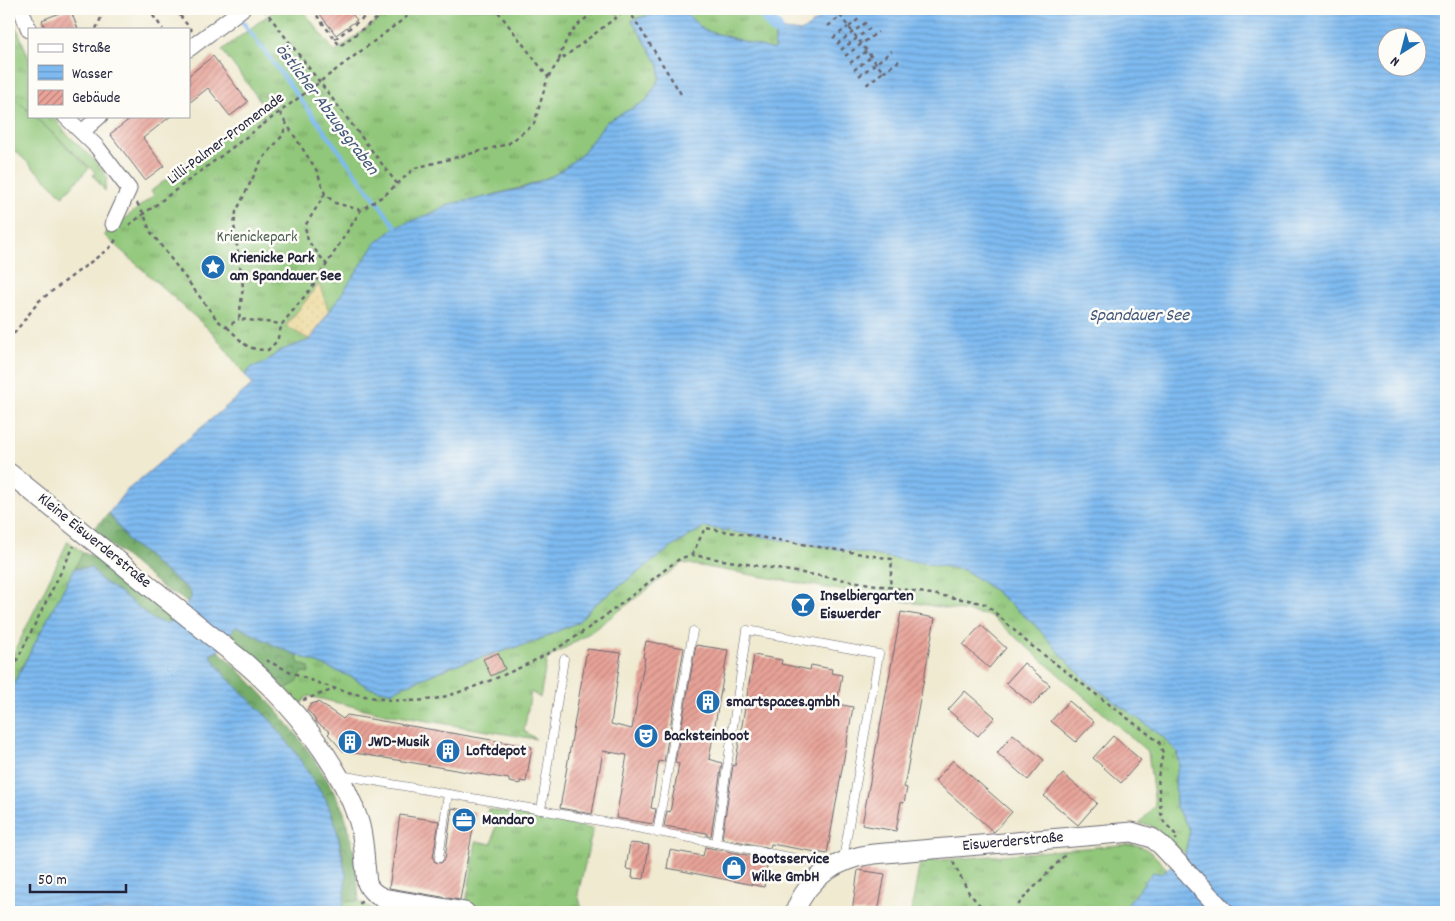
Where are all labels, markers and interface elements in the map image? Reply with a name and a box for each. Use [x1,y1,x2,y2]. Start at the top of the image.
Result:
legend [28,28,190,118]
north arrow [1378,28,1428,78]
text: Straße [72,38,111,60]
water label: östlicher Abzugsgraben [268,39,384,181]
text: N [1387,51,1404,71]
text: Wasser [72,64,113,86]
street label: Lilli-Palmer-Promenade [163,87,289,191]
text: Gebäude [72,88,121,110]
park label: Krienickepark [216,226,298,249]
place label: Krienicke Park am Spandauer See [230,247,341,288]
place icon: Krienicke Park am Spandauer See [200,254,226,280]
water label: Spandauer See [1089,304,1190,329]
street label: Kleine Eiswerderstraße [32,488,156,594]
place label: Inselbiergarten Eiswerder [820,585,914,626]
bar icon: Inselbiergarten Eiswerder [790,592,816,618]
building icon: smartspaces.gmbh [695,689,721,715]
place label: smartspaces.gmbh [726,691,840,714]
theatre icon: Backsteinboot [633,723,659,749]
place label: Backsteinboot [664,725,749,748]
building icon: JWD-Musik [337,729,363,755]
place label: JWD-Musik [368,731,430,754]
building icon: Loftdepot [435,738,461,764]
place label: Loftdepot [466,740,526,763]
office icon: Mandaro [451,807,477,833]
place label: Mandaro [482,809,534,832]
street label: Eiswerderstraße [961,826,1065,858]
place label: Bootsservice Wilke GmbH [752,848,829,889]
shop icon: Bootsservice Wilke GmbH [721,855,747,881]
scale bar [30,861,126,893]
text: 50 m [38,870,67,892]

